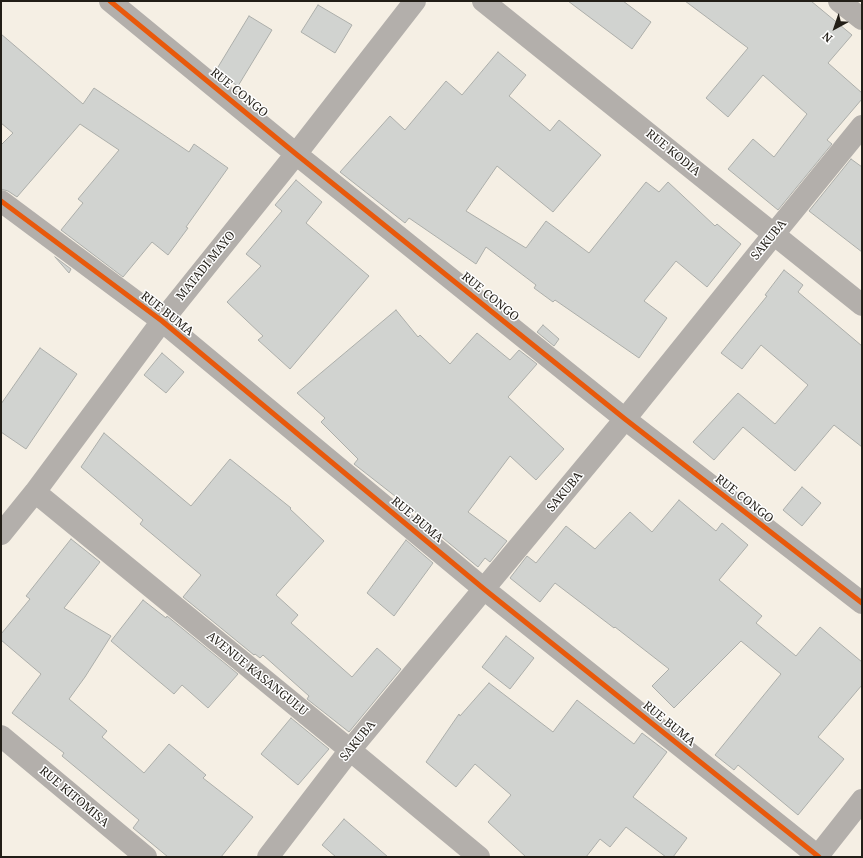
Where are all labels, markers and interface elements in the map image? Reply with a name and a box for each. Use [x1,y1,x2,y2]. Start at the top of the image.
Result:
north arrow [815,8,855,48]
text: N [819,29,835,46]
street label: RUE CONGO [207,65,271,121]
street label: RUE KODIA [643,127,703,179]
street label: SAKUBA [748,217,790,263]
street label: MATADI MAYO [174,228,238,304]
street label: RUE CONGO [458,269,522,325]
street label: RUE BUMA [138,289,196,339]
street label: SAKUBA [544,469,586,515]
street label: RUE CONGO [712,472,776,526]
street label: RUE BUMA [388,494,446,546]
street label: AVENUE KASANGULU [204,629,310,719]
street label: RUE BUMA [640,699,698,749]
street label: SAKUBA [337,718,379,764]
street label: RUE KITOMISA [36,764,112,830]

